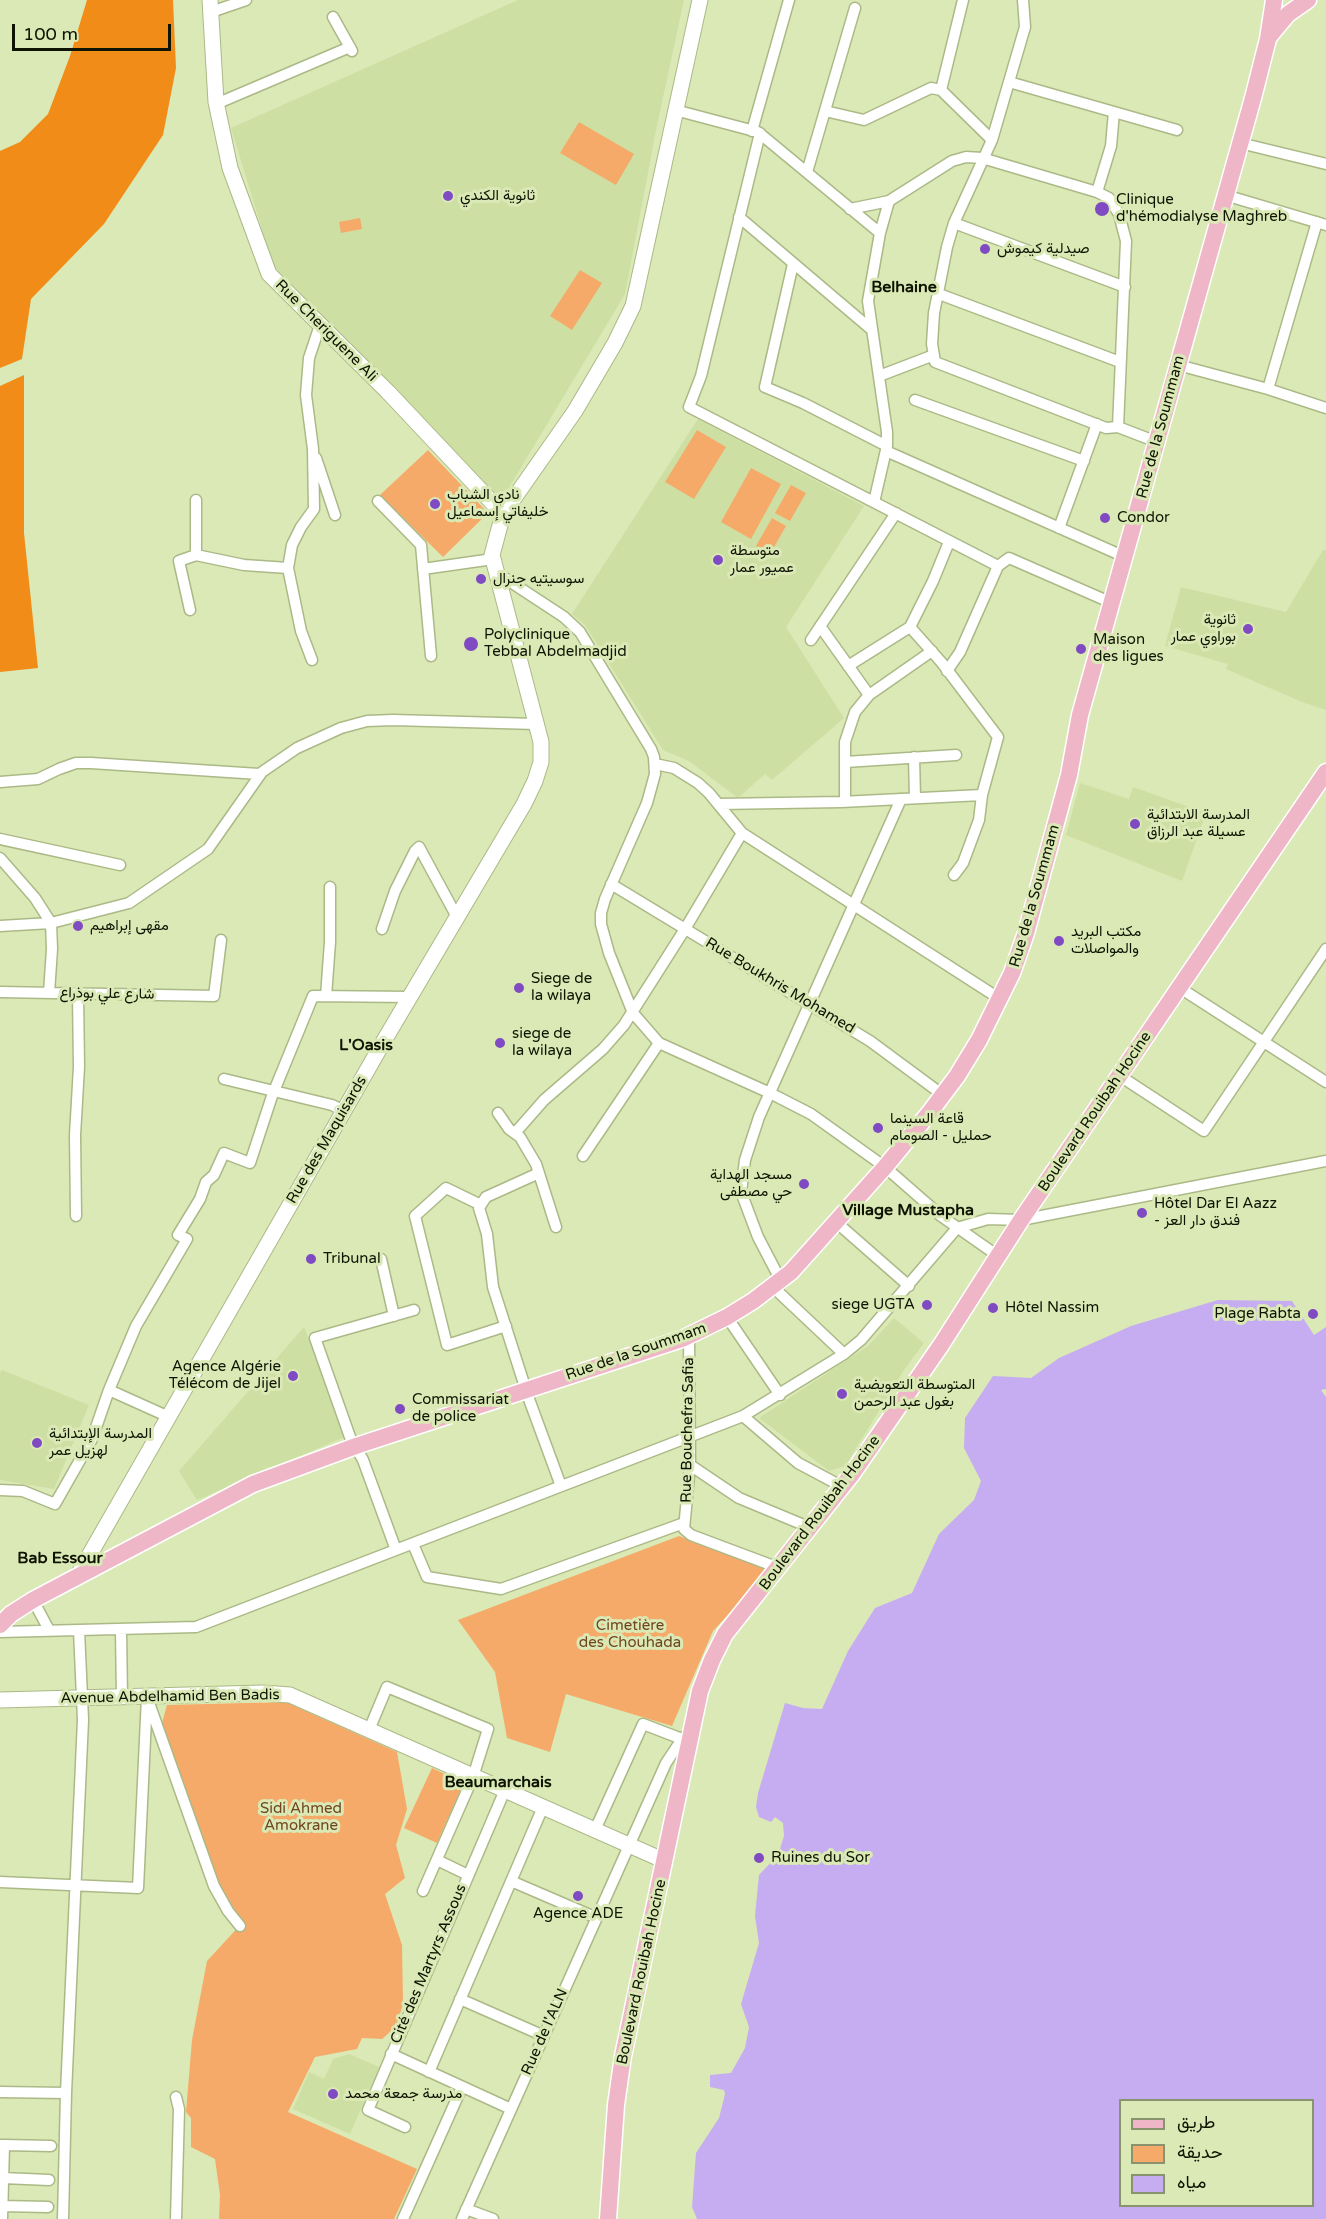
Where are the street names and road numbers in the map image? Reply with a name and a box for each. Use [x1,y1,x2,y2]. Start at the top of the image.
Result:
street label: Rue Cheriguene Ali [271,276,381,386]
street label: Rue de la Soummam [1133,354,1189,500]
street label: Rue de la Soummam [1006,823,1064,969]
street label: Rue Boukhris Mohamed [702,934,858,1038]
street label: شارع علي بوذراع [59,984,155,1004]
street label: Boulevard Rouibah Hocine [1035,1029,1155,1195]
street label: Rue des Maquisards [283,1073,371,1207]
street label: Rue de la Soummam [563,1320,709,1384]
street label: Rue Bouchefra Safia [678,1357,698,1503]
street label: Boulevard Rouibah Hocine [756,1432,884,1594]
street label: Avenue Abdelhamid Ben Badis [60,1686,280,1708]
street label: Boulevard Rouibah Hocine [614,1878,670,2066]
street label: Cité des Martyrs Assous [387,1882,471,2046]
street label: Rue de l'ALN [518,1986,572,2078]

